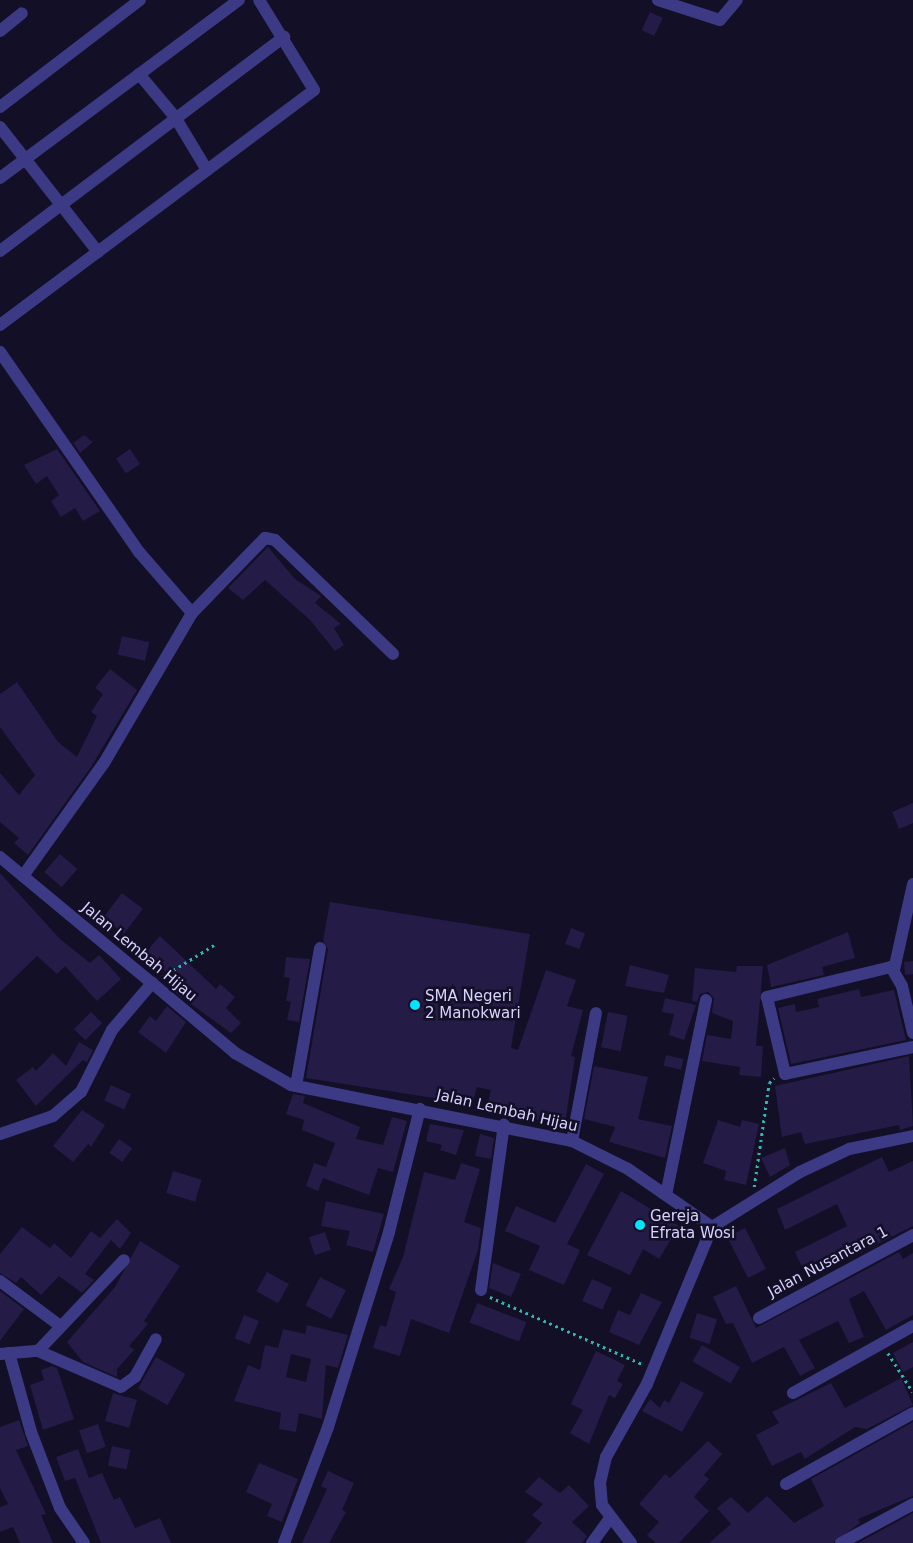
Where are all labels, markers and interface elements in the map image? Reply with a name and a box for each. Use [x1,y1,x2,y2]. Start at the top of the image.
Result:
street label: Jalan Lembah Hijau [78,899,200,1005]
place label: SMA Negeri 2 Manokwari [425,987,521,1022]
marker: SMA Negeri 2 Manokwari [409,999,421,1011]
street label: Jalan Lembah Hijau [435,1086,579,1136]
place label: Gereja Efrata Wosi [650,1207,735,1242]
marker: Gereja Efrata Wosi [634,1219,646,1231]
street label: Jalan Nusantara 1 [765,1223,891,1301]

